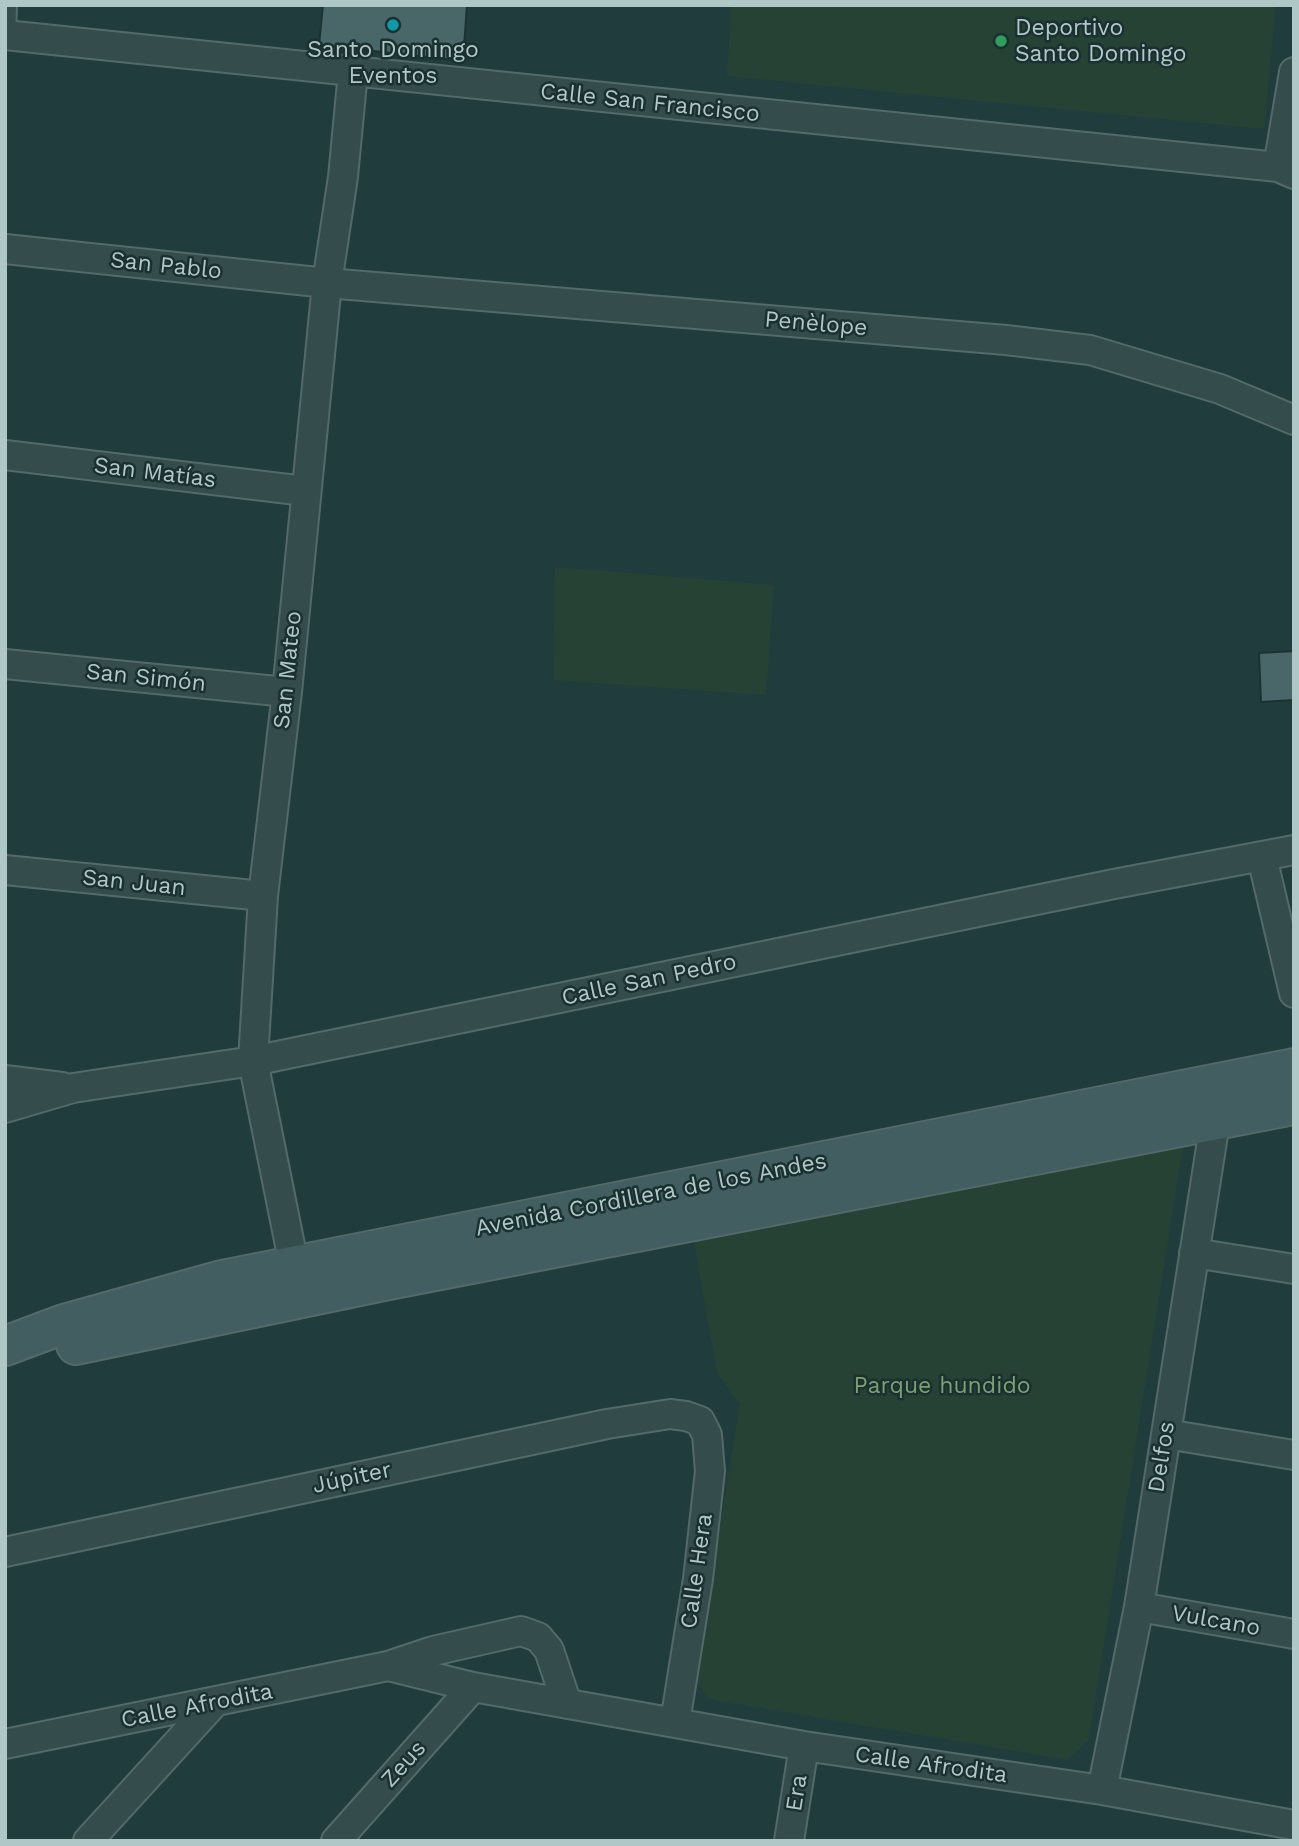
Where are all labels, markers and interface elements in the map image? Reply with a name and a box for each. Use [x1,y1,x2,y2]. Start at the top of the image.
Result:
place label: Deportivo Santo Domingo [1015,14,1187,68]
marker: Santo Domingo Eventos [385,17,401,33]
marker: Deportivo Santo Domingo [993,33,1009,49]
place label: Santo Domingo Eventos [307,36,479,90]
street label: Calle San Francisco [539,78,761,128]
street label: San Pablo [109,246,223,286]
street label: Penèlope [763,306,869,342]
street label: San Matías [92,452,218,494]
street label: San Mateo [268,610,308,730]
street label: San Simón [85,658,207,698]
street label: San Juan [81,864,187,902]
street label: Calle San Pedro [559,948,739,1012]
street label: Avenida Cordillera de los Andes [473,1147,829,1243]
park label: Parque hundido [853,1372,1031,1400]
street label: Delfos [1143,1420,1181,1494]
street label: Júpiter [310,1456,394,1500]
street label: Calle Hera [675,1512,719,1630]
street label: Vulcano [1170,1600,1262,1642]
street label: Calle Afrodita [119,1678,275,1734]
street label: Zeus [376,1735,432,1793]
street label: Calle Afrodita [853,1741,1009,1789]
street label: Era [780,1773,814,1813]

